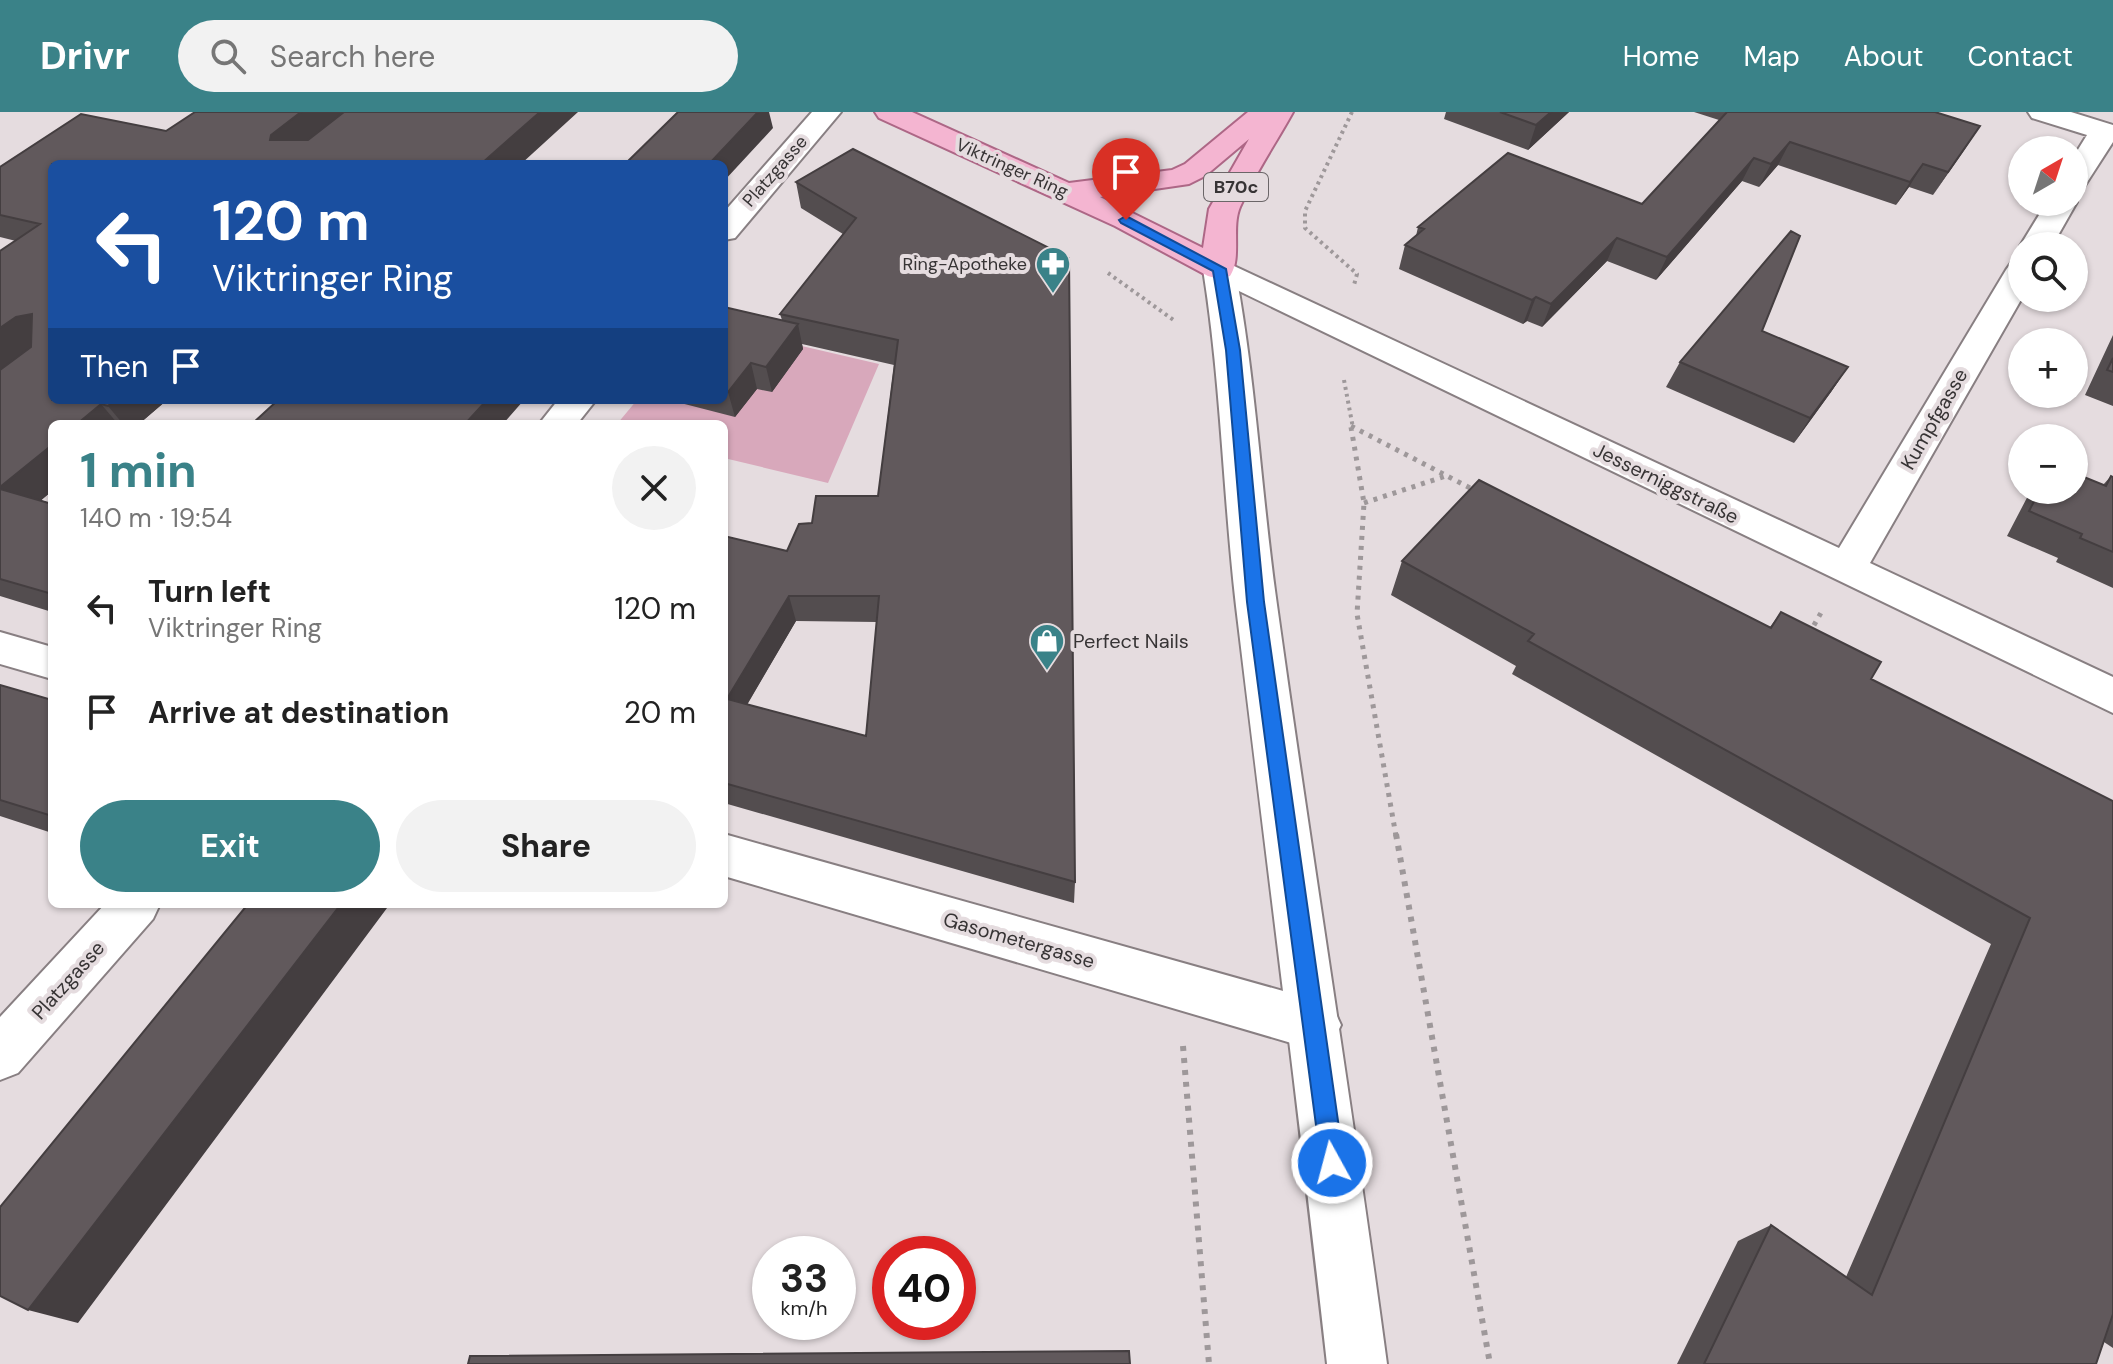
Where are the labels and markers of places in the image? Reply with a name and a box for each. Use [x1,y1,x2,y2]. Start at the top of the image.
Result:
pin [1092,138,1160,220]
pharmacy icon: Ring-Apotheke [1034,245,1072,295]
place label: Ring-Apotheke [903,252,1027,276]
shop icon: Perfect Nails [1028,622,1066,672]
place label: Perfect Nails [1073,628,1189,654]

